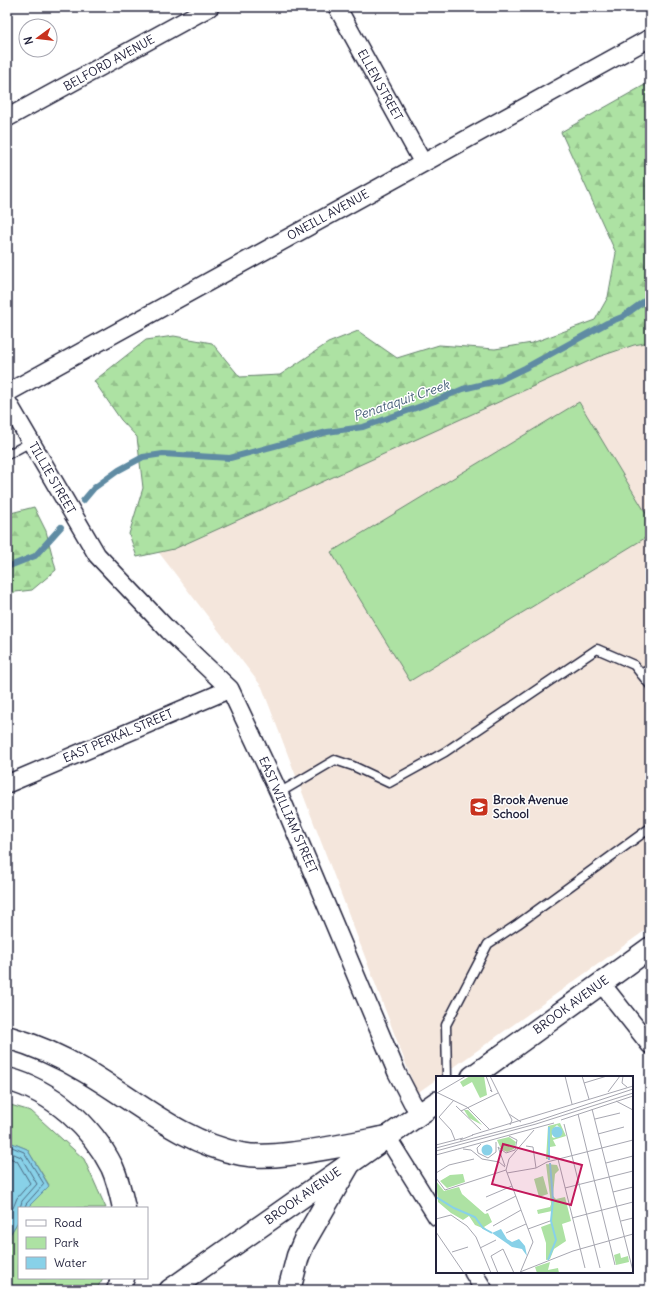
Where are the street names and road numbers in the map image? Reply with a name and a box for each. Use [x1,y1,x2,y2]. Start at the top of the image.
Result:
street label: BELFORD AVENUE [61,31,157,94]
street label: ELLEN STREET [355,46,406,123]
street label: ONEILL AVENUE [284,186,371,243]
street label: TILLIE STREET [26,439,79,516]
street label: EAST PERKAL STREET [61,706,175,765]
street label: EAST WILLIAM STREET [256,754,321,875]
street label: BROOK AVENUE [530,972,611,1037]
street label: BROOK AVENUE [262,1164,344,1227]

